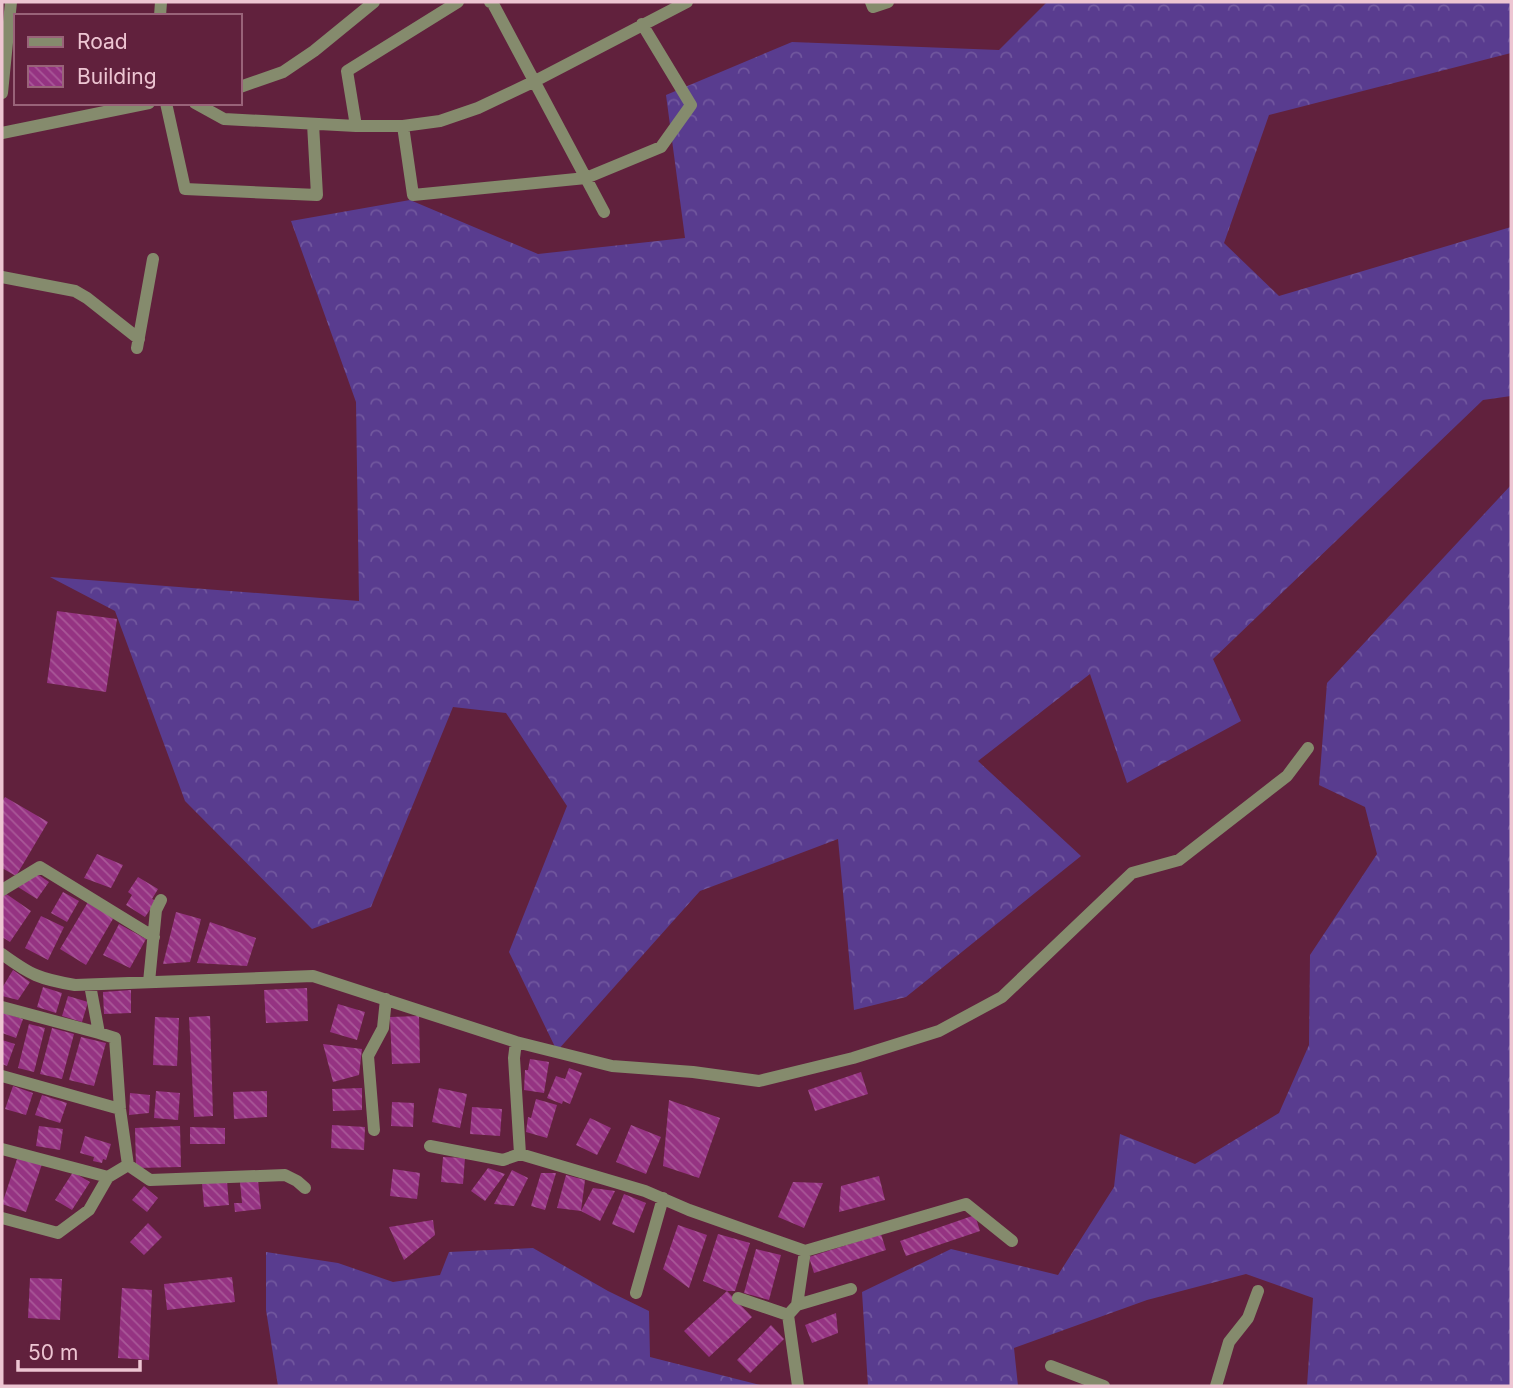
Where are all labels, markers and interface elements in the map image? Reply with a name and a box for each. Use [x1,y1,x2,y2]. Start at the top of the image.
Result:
legend [14,14,242,105]
text: Road [77,29,128,54]
text: Building [77,64,157,89]
scale bar [18,1328,140,1372]
text: 50 m [28,1340,78,1365]

